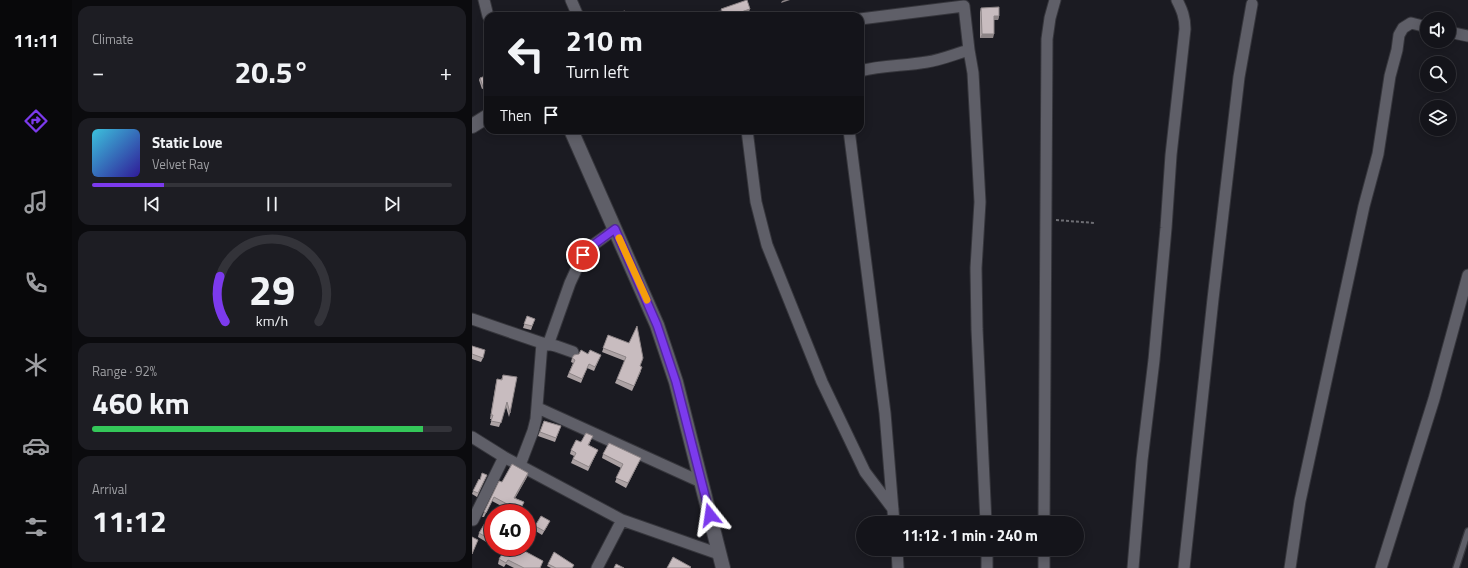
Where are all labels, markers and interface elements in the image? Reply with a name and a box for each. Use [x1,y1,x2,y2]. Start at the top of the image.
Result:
map controls [1420,12,1456,136]
button: sound [1420,12,1456,48]
text: 210 m [566,19,643,62]
text: 11:11 [14,27,58,54]
icon: left [500,28,552,80]
text: Climate [92,29,133,49]
text: 20.5° [235,49,309,95]
text: − [92,55,104,89]
text: + [440,55,452,89]
button: search [1420,56,1456,92]
text: Turn left [566,58,629,85]
button: layers [1420,100,1456,136]
text: Then [500,104,532,127]
icon: arrive [540,104,562,126]
icon: directions [22,107,50,135]
text: Static Love [152,131,223,154]
text: Velvet Ray [152,154,210,174]
icon: music [22,188,50,216]
icon: previous [141,193,163,215]
icon: pause [261,193,283,215]
icon: next [381,193,403,215]
pin [566,238,600,272]
icon: arrive [572,244,594,266]
text: 29 [249,258,295,321]
icon: phone [22,269,50,297]
text: km/h [256,310,288,332]
icon: climate [22,351,50,379]
text: Range · 92% [92,361,157,381]
text: 460 km [92,380,190,426]
icon: car [22,432,50,460]
text: Arrival [92,479,127,499]
position arrow [689,494,731,536]
text: 11:12 [92,498,167,544]
speed limit sign: 40 [484,504,536,556]
icon: filters [22,513,50,541]
text: 11:12 · 1 min · 240 m [902,524,1038,547]

